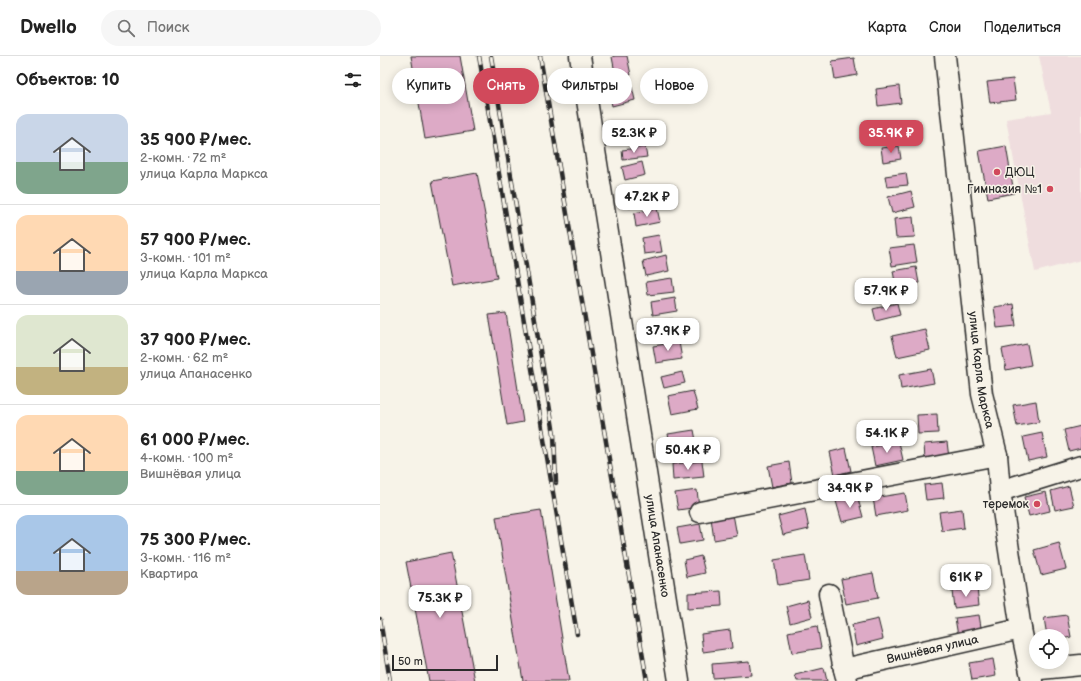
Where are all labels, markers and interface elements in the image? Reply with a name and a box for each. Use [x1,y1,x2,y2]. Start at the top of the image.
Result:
search box [101,10,381,46]
text: Dwello [20,16,77,39]
icon: search [115,17,137,39]
text: Поиск [147,18,190,37]
text: Карта [867,19,907,36]
text: Слои [929,19,961,36]
text: Поделиться [983,19,1061,36]
chip: Купить [392,68,465,104]
chip: Снять [473,68,539,104]
chip: Фильтры [547,68,632,104]
chip: Новое [640,68,708,104]
icon: filters [342,69,364,91]
text: Объектов: 10 [16,70,119,90]
pin: 52.3K ₽ [597,120,671,154]
pin: 35.9K ₽ [854,120,928,154]
text: 52.3K ₽ [611,125,657,141]
text: 35.9K ₽ [868,125,914,141]
icon: home [48,130,96,178]
text: 35 900 ₽/мес. [140,130,251,150]
text: 2-комн. · 72 m² [140,150,226,166]
place label: ДЮЦ [1005,165,1035,180]
text: улица Карла Маркса [140,166,268,182]
marker: ДЮЦ [992,167,1002,177]
place label: Гимназия №1 [967,182,1042,197]
pin: 47.2K ₽ [610,184,684,218]
marker: Гимназия №1 [1045,184,1055,194]
text: 47.2K ₽ [624,189,670,205]
text: 57 900 ₽/мес. [140,230,251,250]
icon: home [48,231,96,279]
text: 3-комн. · 101 m² [140,250,231,266]
text: улица Карла Маркса [140,266,268,282]
pin: 57.9K ₽ [849,278,923,312]
text: 57.9K ₽ [863,283,909,299]
street label: улица Карла Маркса [965,311,998,430]
pin: 37.9K ₽ [631,318,705,352]
text: 37.9K ₽ [645,323,691,339]
text: 37 900 ₽/мес. [140,330,251,350]
icon: home [48,331,96,379]
text: 2-комн. · 62 m² [140,350,228,366]
text: улица Апанасенко [140,366,252,382]
pin: 54.1K ₽ [850,420,924,454]
text: 54.1K ₽ [865,425,909,441]
text: 61 000 ₽/мес. [140,430,250,450]
icon: home [48,431,96,479]
pin: 50.4K ₽ [651,437,725,471]
text: 50.4K ₽ [665,442,711,458]
text: 4-комн. · 100 m² [140,450,233,466]
text: Вишнёвая улица [140,466,241,482]
pin: 34.9K ₽ [813,475,887,509]
text: 34.9K ₽ [827,480,873,496]
street label: улица Апанасенко [642,494,673,598]
place label: теремок [983,497,1030,512]
marker: теремок [1032,499,1042,509]
text: 75 300 ₽/мес. [140,530,251,550]
icon: home [48,531,96,579]
text: 3-комн. · 116 m² [140,550,231,566]
pin: 61K ₽ [938,564,994,598]
text: Квартира [140,566,198,582]
text: 61K ₽ [949,569,983,585]
pin: 75.3K ₽ [403,585,477,619]
text: 75.3K ₽ [417,590,463,606]
map controls [1029,629,1069,669]
button: locate [1029,629,1069,669]
street label: Вишнёвая улица [885,631,980,667]
scale bar [392,653,498,672]
text: 50 m [398,655,423,668]

